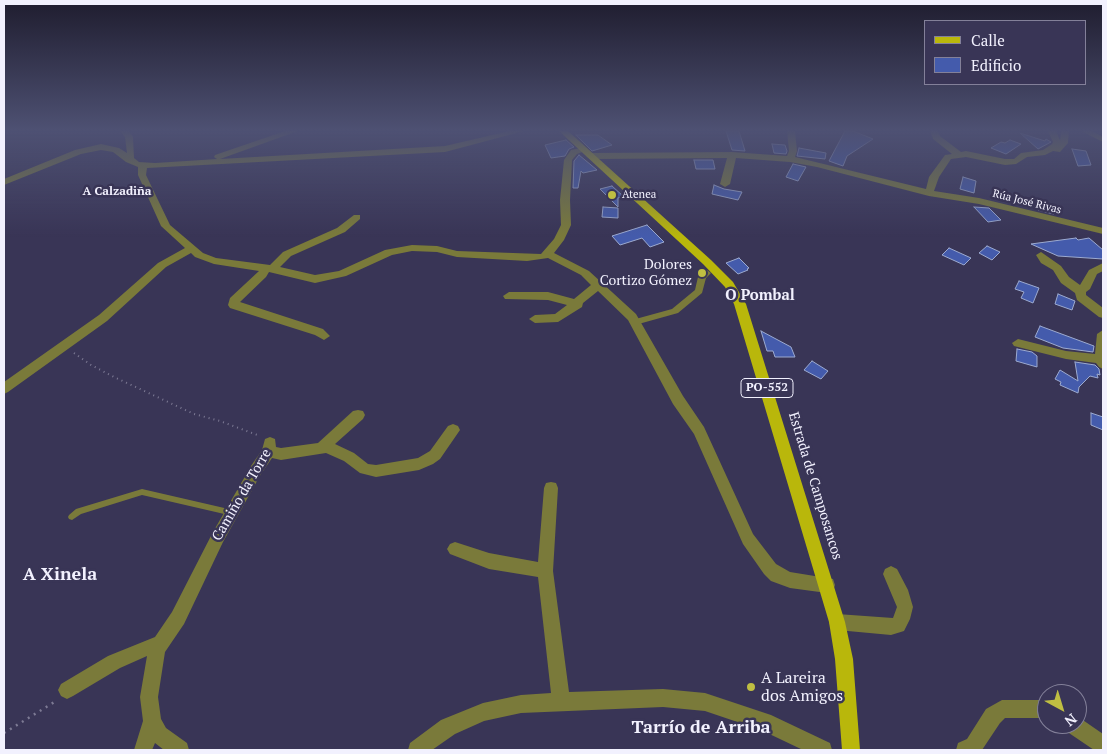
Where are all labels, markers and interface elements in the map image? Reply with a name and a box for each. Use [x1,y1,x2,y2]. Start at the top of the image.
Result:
legend [924,20,1087,85]
text: Calle [971,30,1005,50]
text: Edificio [971,55,1021,75]
district label: A Calzadiña [83,185,151,199]
street label: Rúa José Rivas [991,187,1063,217]
place label: Atenea [622,188,656,202]
marker: Atenea [606,189,618,201]
place label: Dolores Cortizo Gómez [600,257,692,290]
marker: Dolores Cortizo Gómez [696,267,708,279]
district label: O Pombal [725,287,795,305]
road number: PO-552 [741,378,793,398]
street label: Estrada de Camposancos [785,410,845,562]
street label: Camiño da Torre [209,446,275,544]
district label: A Xinela [23,564,97,586]
place label: A Lareira dos Amigos [761,668,843,706]
marker: A Lareira dos Amigos [745,681,757,693]
north arrow [1037,684,1087,734]
text: N [1061,710,1081,731]
district label: Tarrío de Arriba [631,717,771,739]

